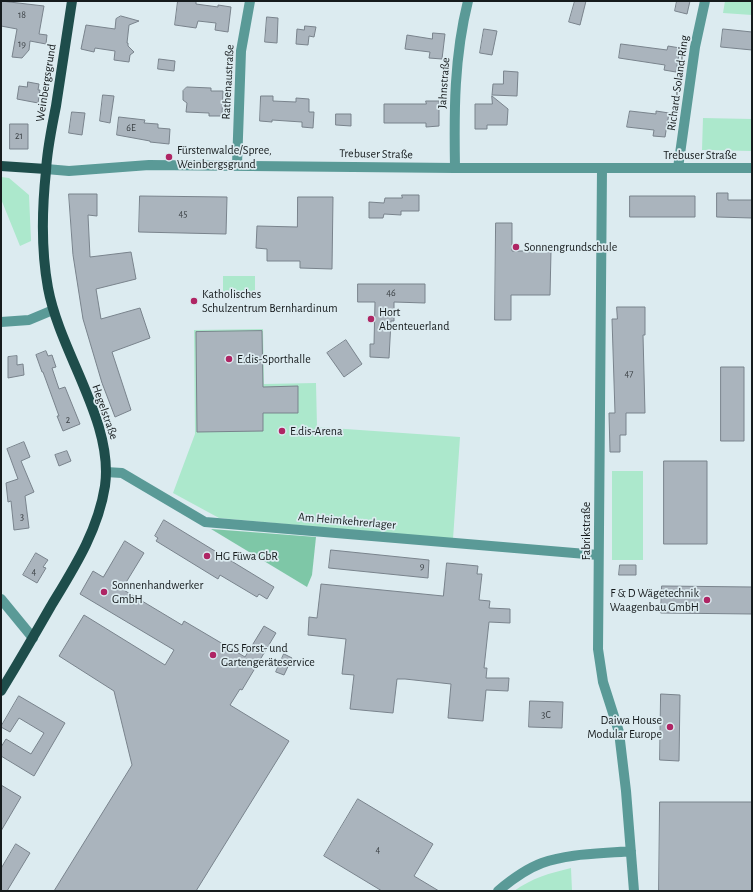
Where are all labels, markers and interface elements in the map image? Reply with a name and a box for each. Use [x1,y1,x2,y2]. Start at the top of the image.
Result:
house number: 18 [18,9,26,21]
street label: Richard-Soland-Ring [664,34,692,132]
house number: 19 [18,38,26,50]
street label: Weinbergsgrund [33,43,59,123]
street label: Rathenaustraße [219,44,237,120]
street label: Jahnstraße [435,57,453,109]
house number: 6E [126,122,136,134]
house number: 21 [15,130,23,142]
place label: Fürstenwalde/Spree, Weinbergsgrund [177,143,272,171]
street label: Trebuser Straße [339,146,413,162]
street label: Trebuser Straße [663,148,737,162]
marker: Fürstenwalde/Spree, Weinbergsgrund [164,152,174,162]
house number: 45 [179,208,187,220]
place label: Sonnengrundschule [524,240,617,254]
marker: Sonnengrundschule [511,242,521,252]
place label: Katholisches Schulzentrum Bernhardinum [202,287,338,315]
house number: 46 [386,287,396,299]
marker: Katholisches Schulzentrum Bernhardinum [189,296,199,306]
place label: Hort Abenteuerland [379,305,449,333]
marker: Hort Abenteuerland [366,314,376,324]
place label: E.dis-Sporthalle [237,352,311,366]
marker: E.dis-Sporthalle [224,354,234,364]
house number: 47 [625,368,633,380]
street label: Hegelstraße [89,382,121,442]
house number: 2 [66,414,70,426]
place label: E.dis-Arena [290,424,343,438]
marker: E.dis-Arena [277,426,287,436]
street label: Fabrikstraße [579,502,593,560]
street label: Am Heimkehrerlager [297,510,397,532]
house number: 3 [20,511,24,523]
place label: HG Füwa GbR [215,549,278,563]
marker: HG Füwa GbR [202,551,212,561]
house number: 9 [420,560,424,572]
house number: 4 [32,566,36,578]
place label: Sonnenhandwerker GmbH [112,578,203,606]
place label: F & D Wägetechnik Waagenbau GmbH [610,586,699,614]
marker: Sonnenhandwerker GmbH [99,587,109,597]
marker: F & D Wägetechnik Waagenbau GmbH [702,595,712,605]
place label: FGS Forst- und Gartengeräteservice [221,641,315,669]
marker: FGS Forst- und Gartengeräteservice [208,650,218,660]
house number: 3C [541,709,551,721]
place label: Daiwa House Modular Europe [587,713,662,741]
marker: Daiwa House Modular Europe [665,722,675,732]
house number: 4 [376,844,380,856]

